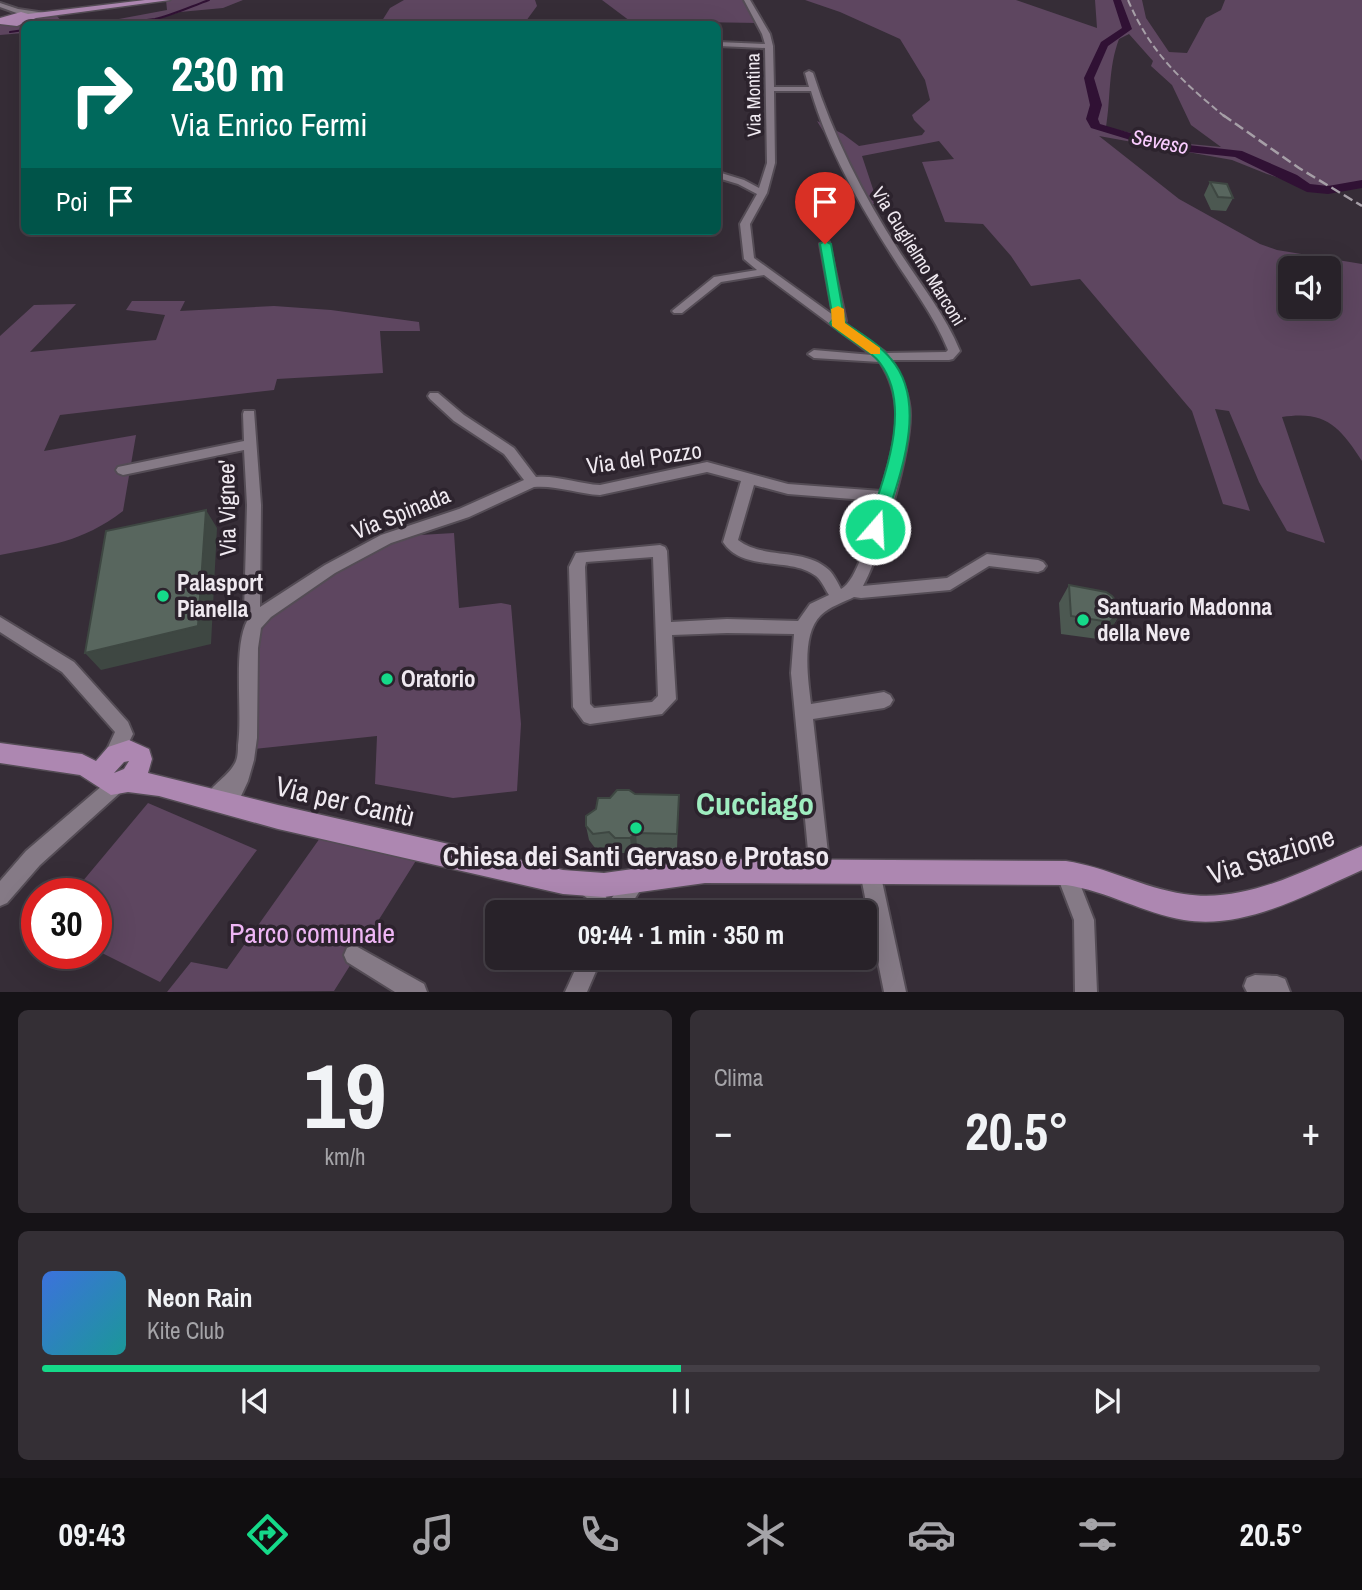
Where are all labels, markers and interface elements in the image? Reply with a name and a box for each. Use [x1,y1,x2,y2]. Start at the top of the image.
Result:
text: 230 m [171,40,285,106]
icon: right [56,49,147,140]
street label: Via Montina [739,53,767,137]
text: Via Enrico Fermi [171,103,368,146]
water label: Seveso [1129,122,1191,161]
pin [795,172,855,244]
icon: arrive [102,182,140,220]
street label: Via Guglielmo Marconi [866,182,972,330]
icon: arrive [806,183,844,221]
text: Poi [56,184,88,219]
map controls [1278,256,1341,319]
button: sound [1278,256,1341,319]
street label: Via del Pozzo [584,434,704,481]
street label: Via Vignee' [210,460,243,556]
street label: Via Spinada [347,479,455,546]
position arrow [838,492,912,566]
place label: Palasport Pianella [177,567,263,624]
marker: Palasport Pianella [155,588,171,604]
place label: Santuario Madonna della Neve [1097,591,1273,648]
marker: Santuario Madonna della Neve [1075,612,1091,628]
place label: Oratorio [401,663,475,694]
marker: Oratorio [379,671,395,687]
street label: Via per Cantù [272,767,418,835]
district label: Cucciago [696,782,814,825]
street label: Via Stazione [1203,817,1339,893]
marker: Chiesa dei Santi Gervaso e Protaso [628,820,644,836]
place label: Chiesa dei Santi Gervaso e Protaso [443,837,829,875]
speed limit sign: 30 [21,878,112,969]
park label: Parco comunale [229,914,395,952]
text: 09:44 · 1 min · 350 m [578,917,784,952]
text: 19 [304,1034,387,1156]
text: Clima [714,1062,763,1093]
text: 20.5° [965,1096,1069,1166]
text: − [714,1106,732,1157]
text: + [1302,1106,1320,1157]
text: km/h [325,1141,365,1172]
text: Neon Rain [147,1280,252,1315]
text: Kite Club [147,1315,225,1346]
icon: previous [236,1382,274,1420]
icon: pause [662,1382,700,1420]
icon: next [1088,1382,1126,1420]
icon: directions [243,1510,292,1559]
icon: music [409,1510,458,1559]
icon: phone [575,1510,624,1559]
icon: climate [741,1510,790,1559]
icon: car [907,1510,956,1559]
icon: filters [1073,1510,1122,1559]
text: 09:43 [59,1513,126,1556]
text: 20.5° [1240,1513,1303,1556]

